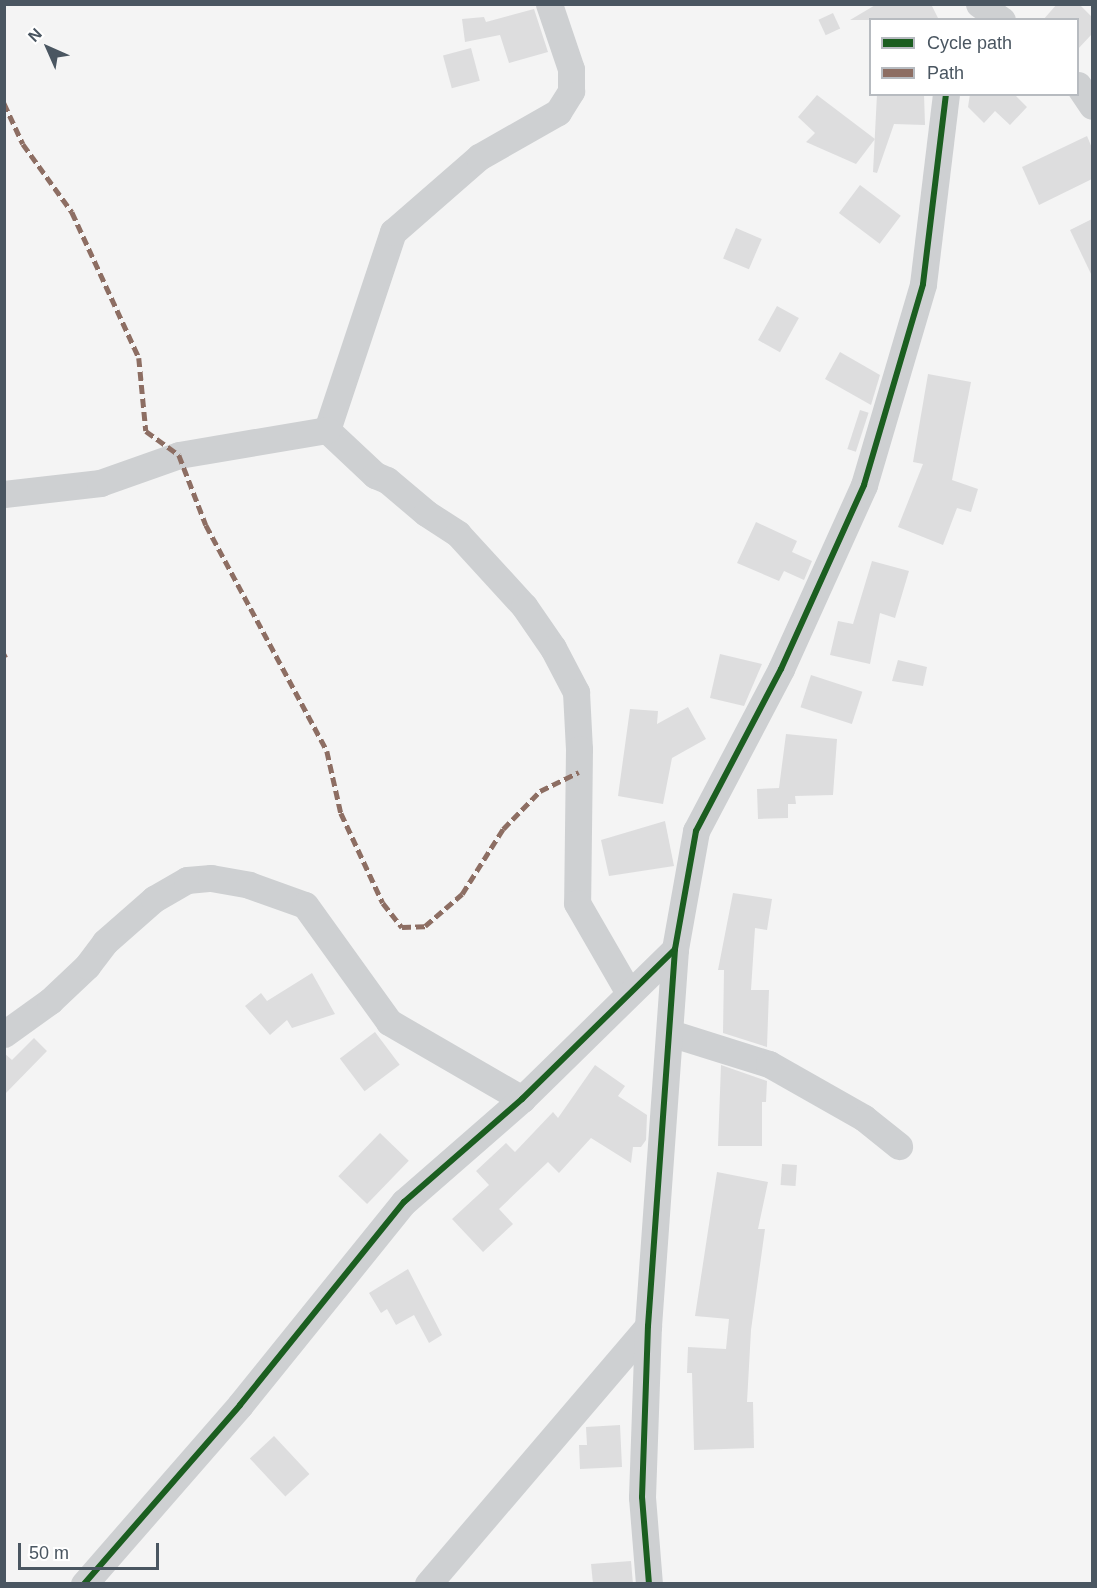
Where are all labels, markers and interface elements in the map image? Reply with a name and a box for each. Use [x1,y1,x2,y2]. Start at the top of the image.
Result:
north arrow [18,18,78,78]
legend [869,18,1079,96]
text: N [25,25,45,45]
text: Cycle path [927,33,1012,53]
text: Path [927,63,964,83]
scale bar [21,1531,162,1569]
text: 50 m [29,1543,69,1563]

